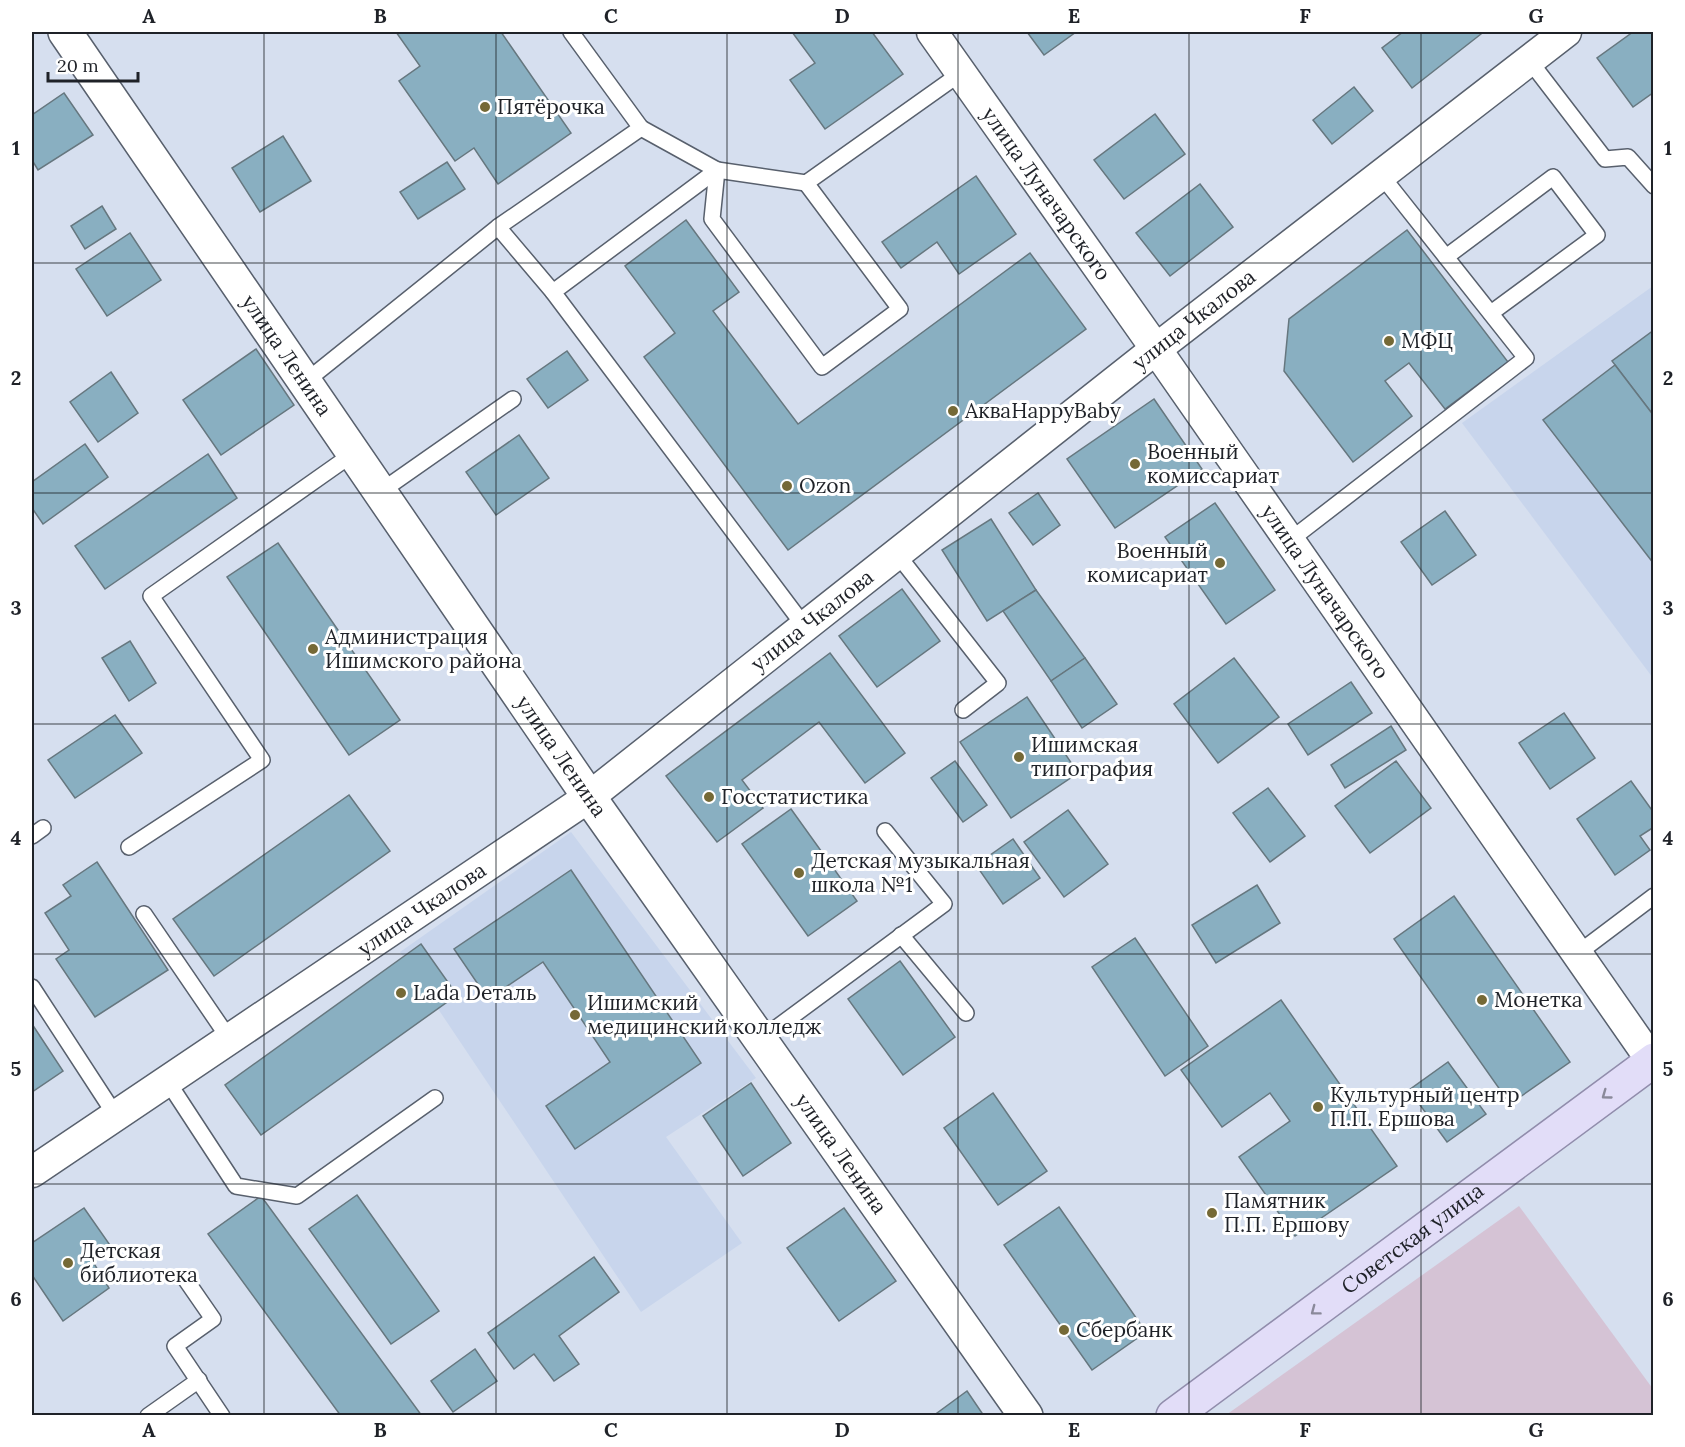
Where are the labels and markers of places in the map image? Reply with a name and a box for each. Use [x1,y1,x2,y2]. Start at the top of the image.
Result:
place label: Пятёрочка [497,93,605,120]
marker: Пятёрочка [478,100,492,114]
place label: МФЦ [1401,327,1453,354]
marker: МФЦ [1382,334,1396,348]
place label: АкваHappyBaby [964,397,1121,424]
marker: АкваHappyBaby [946,404,960,418]
place label: Военный комиссариат [1147,438,1279,489]
marker: Военный комиссариат [1128,457,1142,471]
place label: Ozon [799,472,852,499]
marker: Ozon [780,479,794,493]
place label: Военный комисариат [1087,537,1208,588]
marker: Военный комисариат [1213,556,1227,570]
place label: Администрация Ишимского района [324,623,522,674]
marker: Администрация Ишимского района [306,642,320,656]
place label: Ишимская типография [1031,731,1153,782]
marker: Ишимская типография [1012,750,1026,764]
place label: Госстатистика [721,783,869,810]
marker: Госстатистика [702,790,716,804]
place label: Детская музыкальная школа №1 [811,847,1030,898]
marker: Детская музыкальная школа №1 [792,866,806,880]
place label: Lada Dеталь [413,979,537,1006]
marker: Lada Dеталь [394,986,408,1000]
place label: Монетка [1494,986,1583,1013]
place label: Ишимский медицинский колледж [587,989,822,1040]
marker: Монетка [1475,993,1489,1007]
marker: Ишимский медицинский колледж [568,1008,582,1022]
place label: Культурный центр П.П. Ершова [1330,1081,1520,1132]
marker: Культурный центр П.П. Ершова [1311,1100,1325,1114]
place label: Памятник П.П. Ершову [1224,1187,1349,1238]
marker: Памятник П.П. Ершову [1205,1206,1219,1220]
place label: Детская библиотека [80,1237,198,1288]
marker: Детская библиотека [61,1256,75,1270]
place label: Сбербанк [1076,1316,1173,1343]
marker: Сбербанк [1057,1323,1071,1337]

